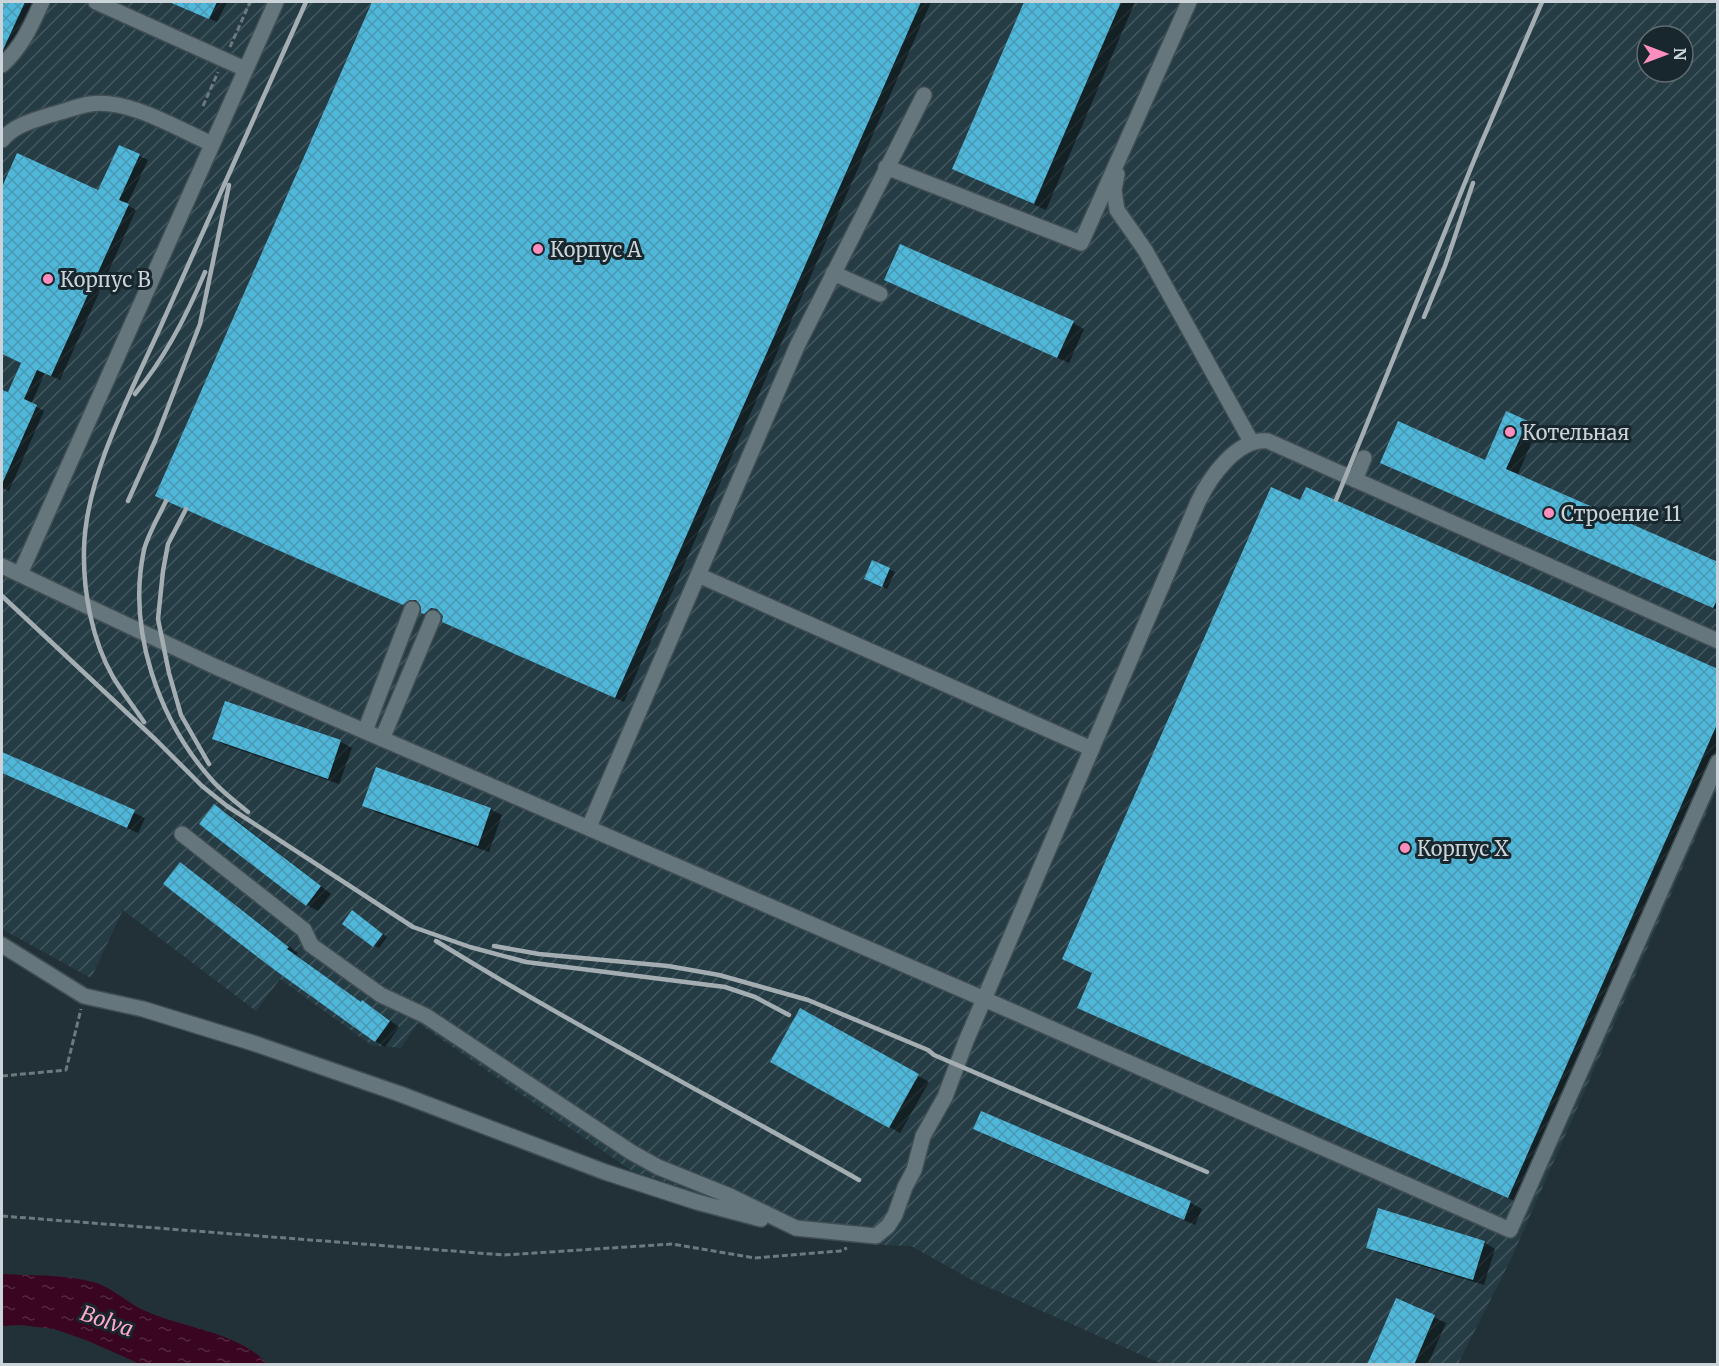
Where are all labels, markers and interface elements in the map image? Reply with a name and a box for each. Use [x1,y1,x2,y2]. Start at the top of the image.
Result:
north arrow [1635,24,1695,84]
text: N [1670,48,1690,61]
place label: Корпус А [550,237,642,262]
marker: Корпус А [531,242,545,256]
place label: Корпус В [60,267,151,292]
marker: Корпус В [41,272,55,286]
place label: Котельная [1522,420,1630,445]
marker: Котельная [1503,425,1517,439]
place label: Строение 11 [1561,501,1681,526]
marker: Строение 11 [1542,506,1556,520]
place label: Корпус Х [1417,836,1509,861]
marker: Корпус Х [1398,841,1412,855]
water label: Bolva [77,1299,137,1343]

